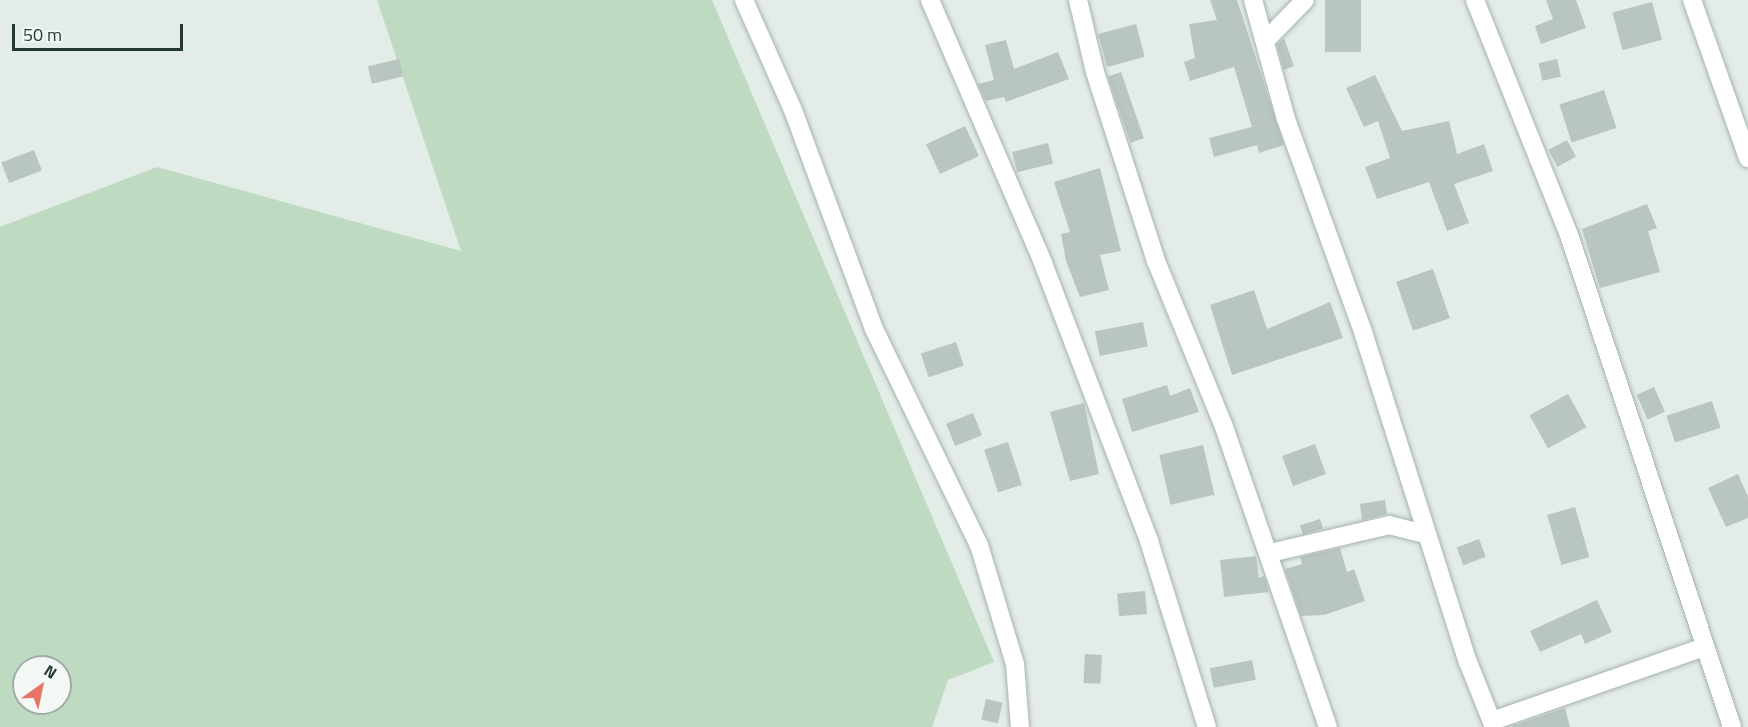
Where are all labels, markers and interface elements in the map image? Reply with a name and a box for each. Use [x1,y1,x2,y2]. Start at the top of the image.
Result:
scale bar [15,12,186,50]
text: 50 m [23,21,62,48]
north arrow [12,655,72,715]
text: N [40,658,62,685]

